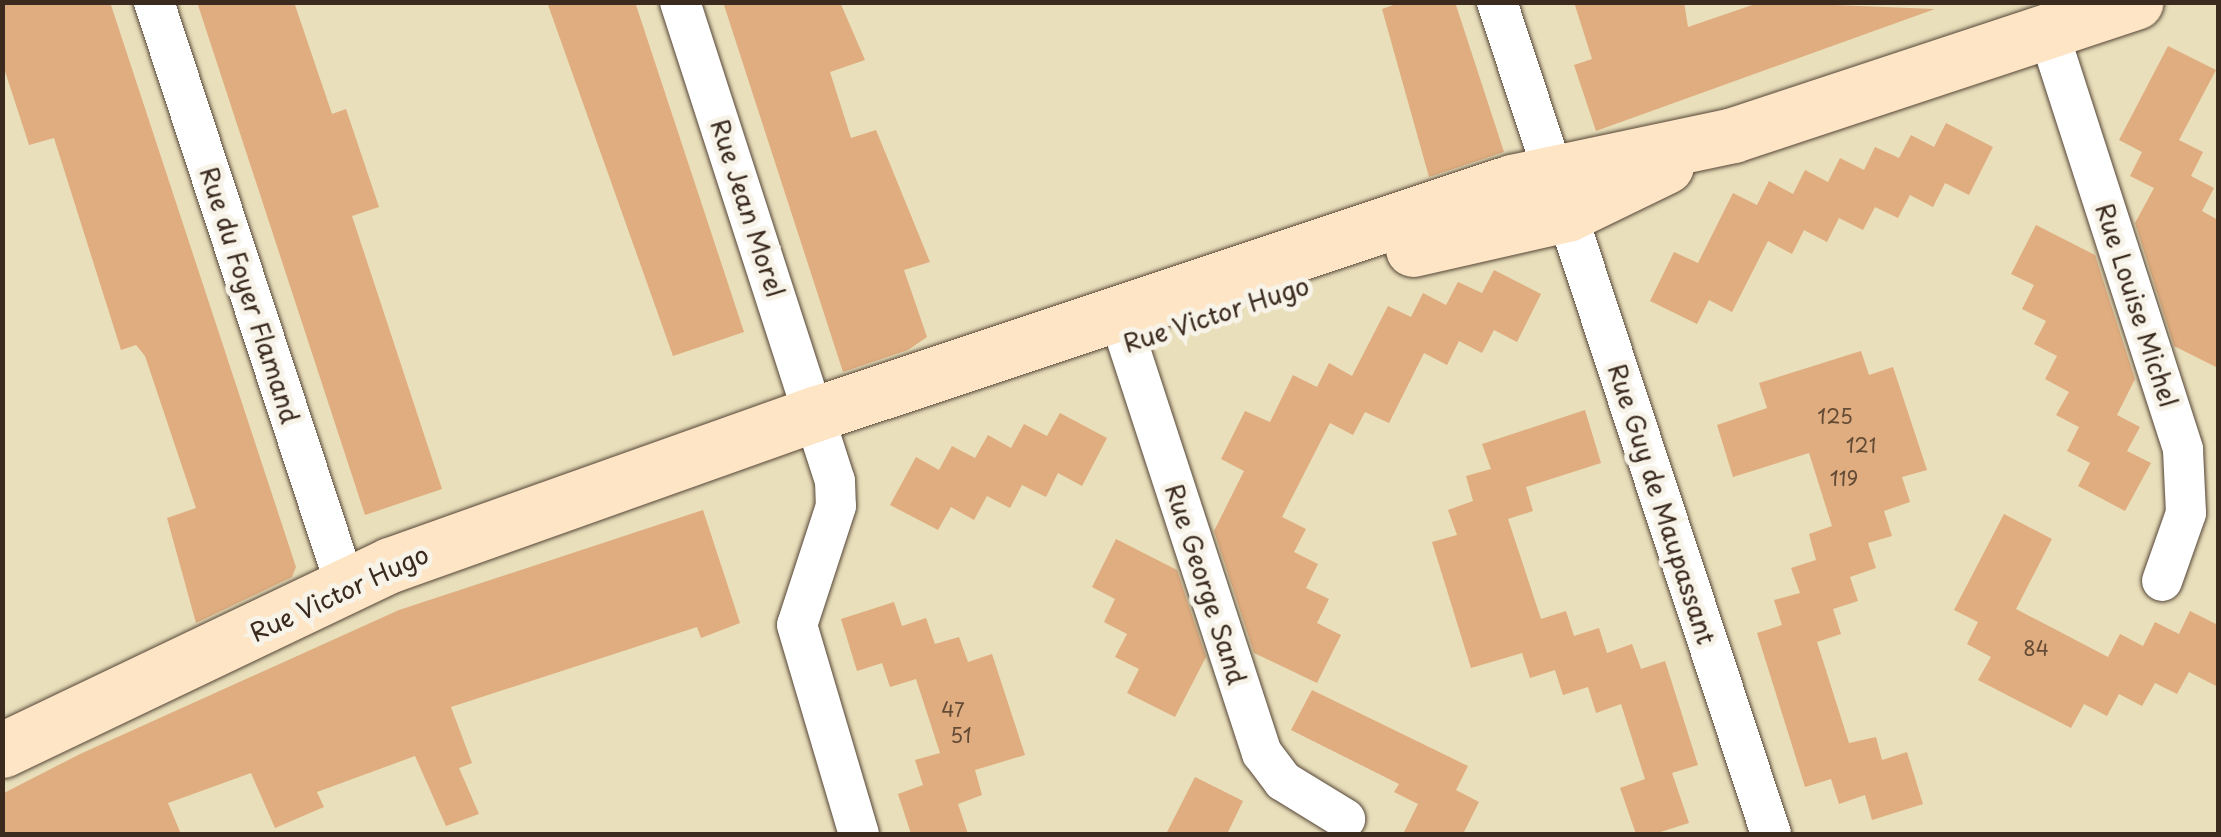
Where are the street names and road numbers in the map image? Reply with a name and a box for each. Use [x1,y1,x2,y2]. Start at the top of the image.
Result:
street label: Rue Jean Morel [705,113,791,303]
street label: Rue du Foyer Flamand [194,161,306,429]
street label: Rue Louise Michel [2090,199,2184,411]
street label: Rue Victor Hugo [1118,269,1314,359]
street label: Rue Guy de Maupassant [1602,359,1722,649]
street label: Rue George Sand [1159,479,1253,689]
street label: Rue Victor Hugo [243,538,435,648]

